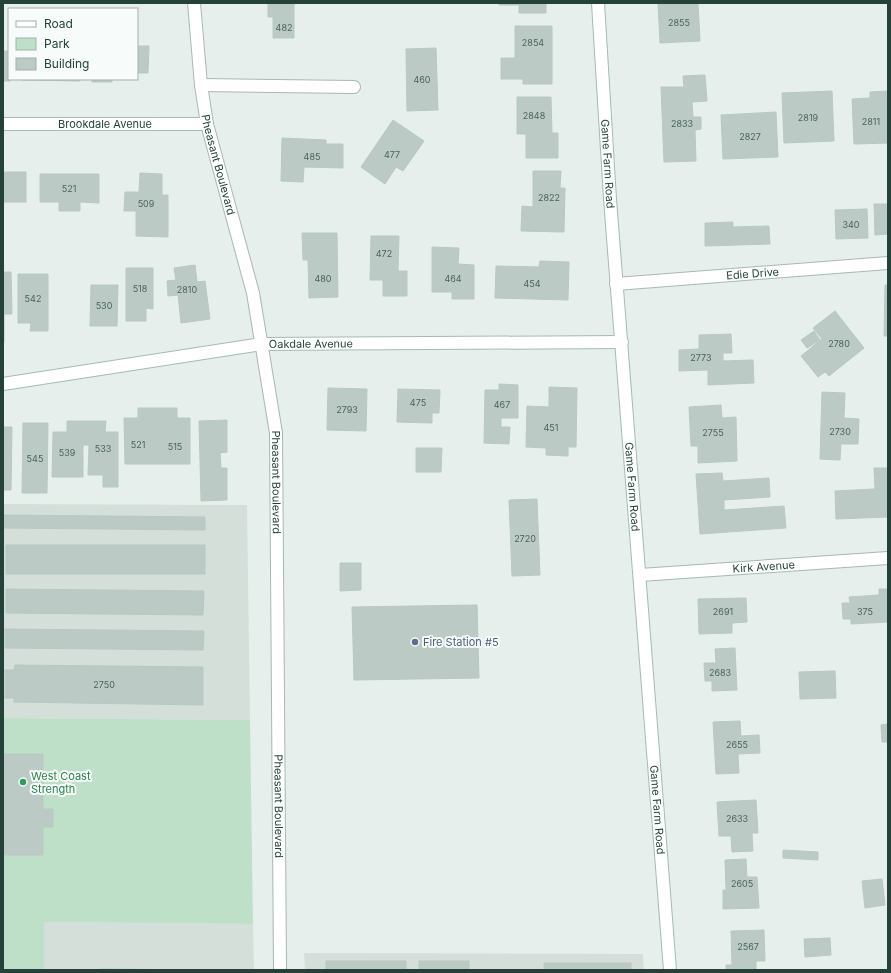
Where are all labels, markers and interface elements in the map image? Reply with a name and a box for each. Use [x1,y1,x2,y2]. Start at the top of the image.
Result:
legend [8,8,138,80]
text: Road [44,16,73,31]
house number: 2855 [668,17,690,28]
house number: 482 [276,22,292,33]
text: Park [44,36,70,51]
house number: 2854 [522,37,544,48]
text: Building [44,56,89,71]
house number: 460 [413,74,431,85]
house number: 2848 [523,110,546,121]
house number: 2819 [798,112,819,123]
street label: Pheasant Boulevard [199,113,238,217]
house number: 2811 [862,116,880,127]
street label: Brookdale Avenue [58,117,152,131]
house number: 2833 [671,118,694,129]
street label: Game Farm Road [598,119,618,209]
house number: 2827 [739,131,761,142]
house number: 477 [384,149,400,160]
house number: 485 [304,151,320,162]
house number: 521 [62,183,76,194]
house number: 2822 [538,192,560,203]
house number: 509 [138,198,155,209]
house number: 340 [842,219,860,230]
house number: 472 [376,248,392,259]
street label: Edie Drive [726,264,780,282]
house number: 480 [314,273,332,284]
house number: 464 [444,273,462,284]
house number: 454 [523,278,541,289]
house number: 518 [133,283,148,294]
house number: 2810 [177,284,198,295]
house number: 542 [25,293,41,304]
house number: 530 [96,300,113,311]
street label: Oakdale Avenue [269,336,353,351]
house number: 2780 [828,338,850,349]
house number: 2773 [690,352,712,363]
house number: 475 [410,397,426,408]
house number: 467 [494,399,510,410]
house number: 2793 [336,404,358,415]
house number: 451 [544,422,558,433]
house number: 2730 [829,426,851,437]
house number: 2755 [702,427,724,438]
street label: Pheasant Boulevard [269,430,284,534]
house number: 521 [131,439,145,450]
house number: 515 [168,441,182,452]
street label: Game Farm Road [622,442,643,532]
house number: 533 [95,443,112,454]
house number: 539 [59,447,76,458]
house number: 545 [27,453,43,464]
house number: 2720 [514,533,536,544]
street label: Kirk Avenue [732,557,795,576]
house number: 2691 [713,606,733,617]
house number: 375 [857,606,873,617]
place label: Fire Station #5 [423,635,499,649]
marker: Fire Station #5 [410,637,420,647]
house number: 2683 [709,667,732,678]
house number: 2750 [93,679,115,690]
house number: 2655 [726,739,748,750]
street label: Pheasant Boulevard [271,754,286,858]
street label: Game Farm Road [647,765,668,855]
place label: West Coast Strength [31,769,91,796]
marker: West Coast Strength [18,777,28,787]
house number: 2633 [726,813,749,824]
house number: 2605 [731,878,753,889]
house number: 2567 [737,941,759,952]

